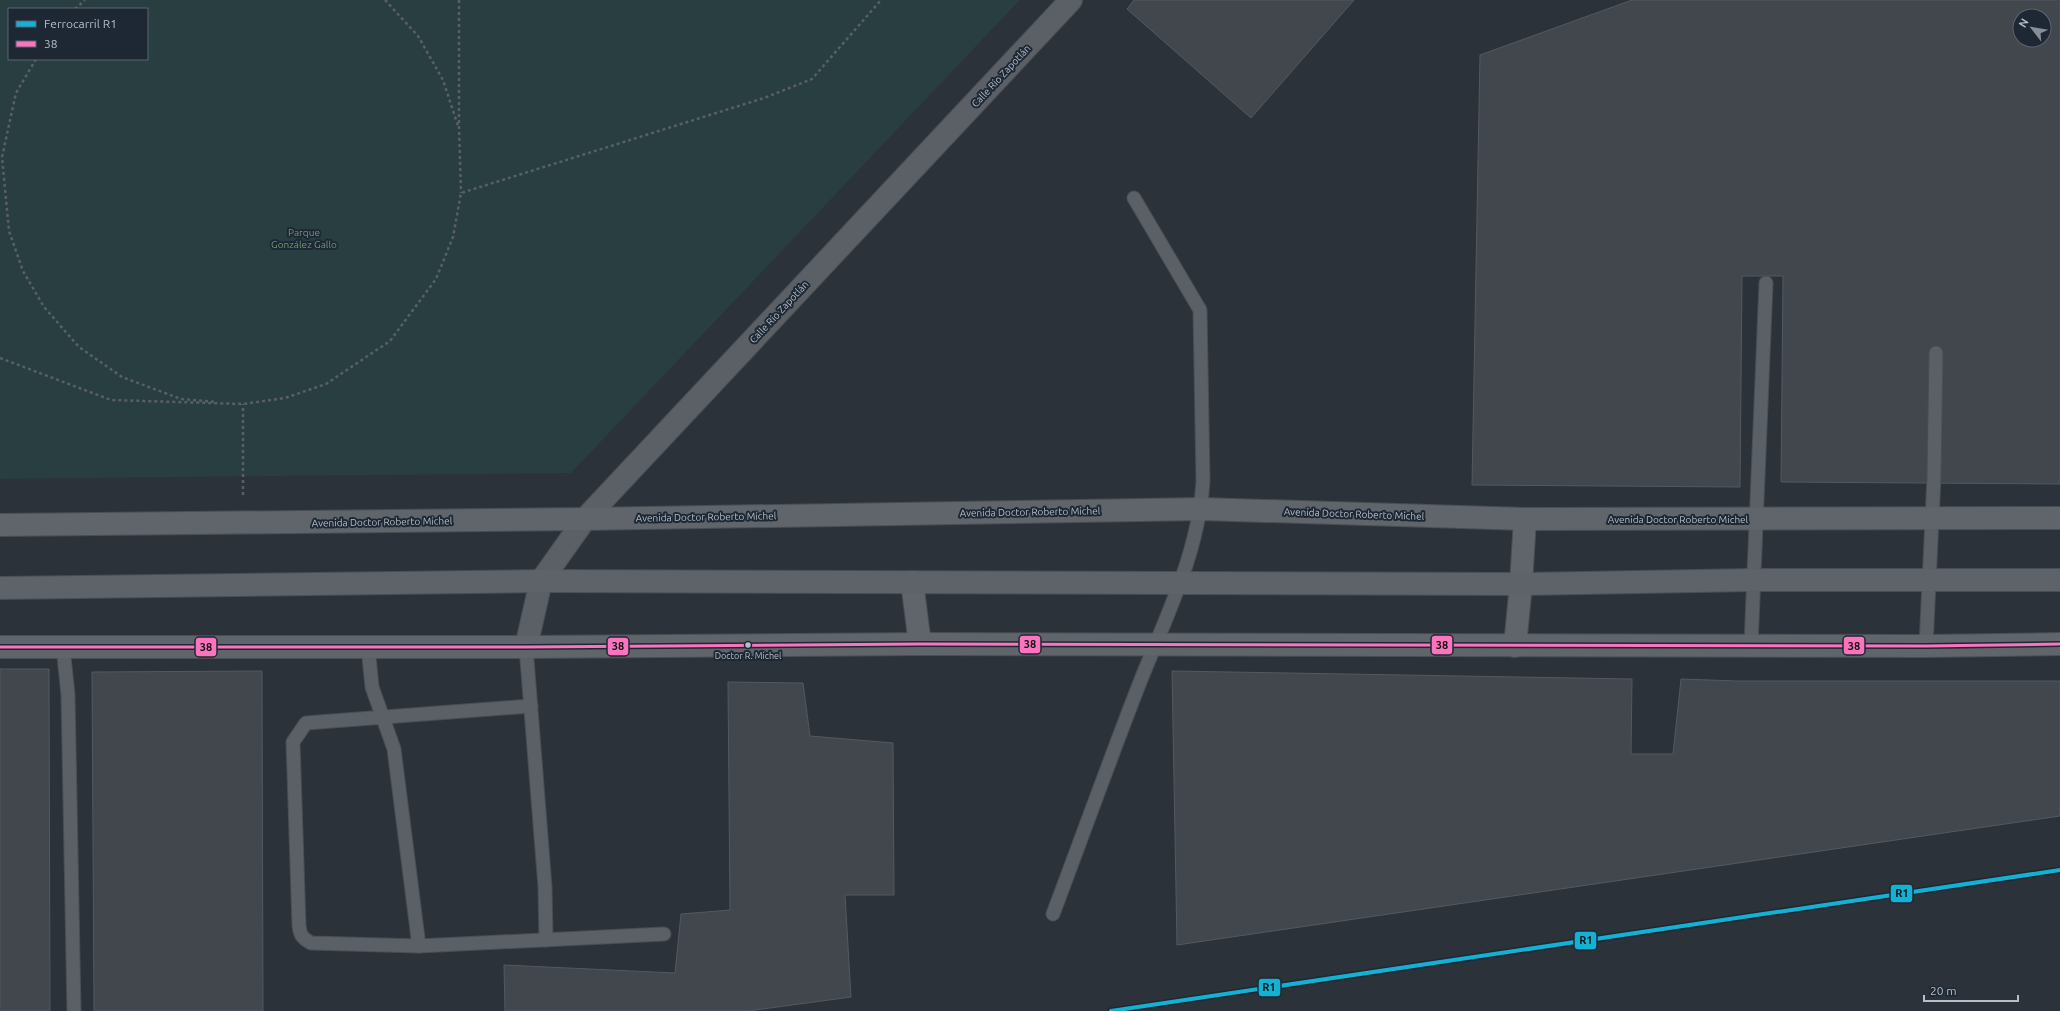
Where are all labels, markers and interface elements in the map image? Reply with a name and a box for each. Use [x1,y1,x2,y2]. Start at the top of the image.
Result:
legend [8,8,148,60]
north arrow [2012,8,2052,48]
text: N [2016,16,2031,29]
text: Ferrocarril R1 [44,17,117,30]
text: 38 [44,37,58,50]
street label: Calle Río Zapotlán [969,43,1033,109]
park label: Parque González Gallo [271,227,337,250]
street label: Calle Río Zapotlán [747,279,811,345]
street label: Avenida Doctor Roberto Michel [960,505,1101,519]
street label: Avenida Doctor Roberto Michel [1284,506,1425,522]
street label: Avenida Doctor Roberto Michel [636,510,777,524]
street label: Avenida Doctor Roberto Michel [1608,514,1749,525]
street label: Avenida Doctor Roberto Michel [312,515,453,529]
line badge: 38 [1019,635,1041,654]
line badge: 38 [1431,635,1453,655]
line badge: 38 [1843,636,1865,655]
line badge: 38 [195,637,217,657]
line badge: 38 [607,637,629,656]
text: 38 [1024,638,1036,650]
text: 38 [1436,639,1448,651]
text: 38 [612,640,624,652]
marker: Doctor R. Michel [743,640,753,650]
text: 38 [1848,640,1860,652]
text: 38 [200,641,212,653]
place label: Doctor R. Michel [715,651,782,661]
line badge: R1 [1890,884,1913,903]
text: R1 [1895,887,1909,899]
line badge: R1 [1574,931,1597,950]
text: R1 [1579,934,1593,946]
scale bar [1924,977,2018,1003]
line badge: R1 [1258,978,1281,997]
text: R1 [1262,981,1276,993]
text: 20 m [1930,984,1957,997]

